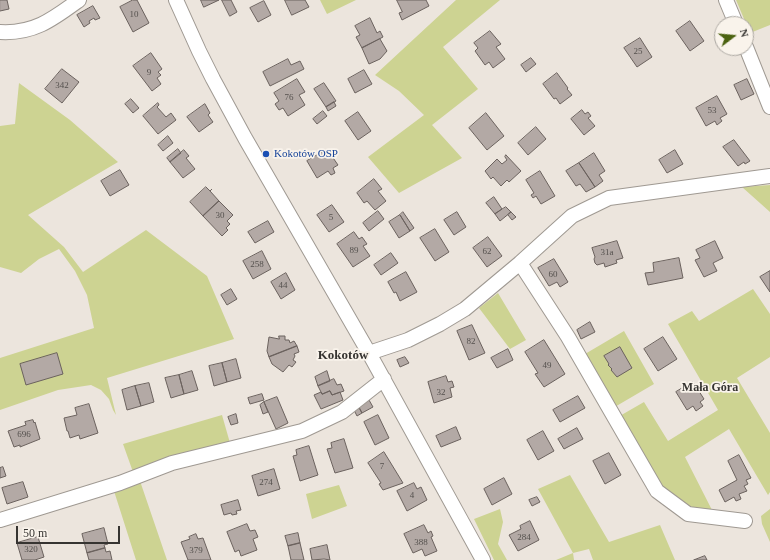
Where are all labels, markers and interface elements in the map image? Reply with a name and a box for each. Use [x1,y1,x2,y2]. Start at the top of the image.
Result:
house number: 10 [130,10,138,20]
north arrow [714,16,754,56]
text: N [738,27,751,38]
house number: 25 [634,47,642,57]
house number: 9 [147,68,151,78]
house number: 342 [55,81,69,91]
house number: 76 [284,93,294,103]
house number: 53 [708,106,716,116]
place label: Kokotów OSP [274,147,338,161]
marker: Kokotów OSP [261,149,271,159]
house number: 30 [216,211,224,221]
house number: 5 [329,213,333,223]
house number: 89 [350,246,358,256]
house number: 62 [482,247,492,257]
house number: 31a [601,248,613,258]
house number: 258 [250,260,264,270]
house number: 60 [548,270,558,280]
house number: 44 [278,281,288,291]
house number: 82 [466,337,476,347]
district label: Kokotów [318,348,368,364]
house number: 49 [542,361,552,371]
district label: Mała Góra [682,381,738,395]
house number: 32 [436,388,446,398]
house number: 696 [17,430,31,440]
house number: 7 [380,462,384,472]
house number: 274 [259,478,273,488]
house number: 4 [410,491,414,501]
scale bar [18,518,122,544]
text: 50 m [23,526,47,540]
house number: 284 [517,533,531,543]
house number: 388 [414,538,428,548]
house number: 320 [24,545,38,555]
house number: 379 [189,546,203,556]

